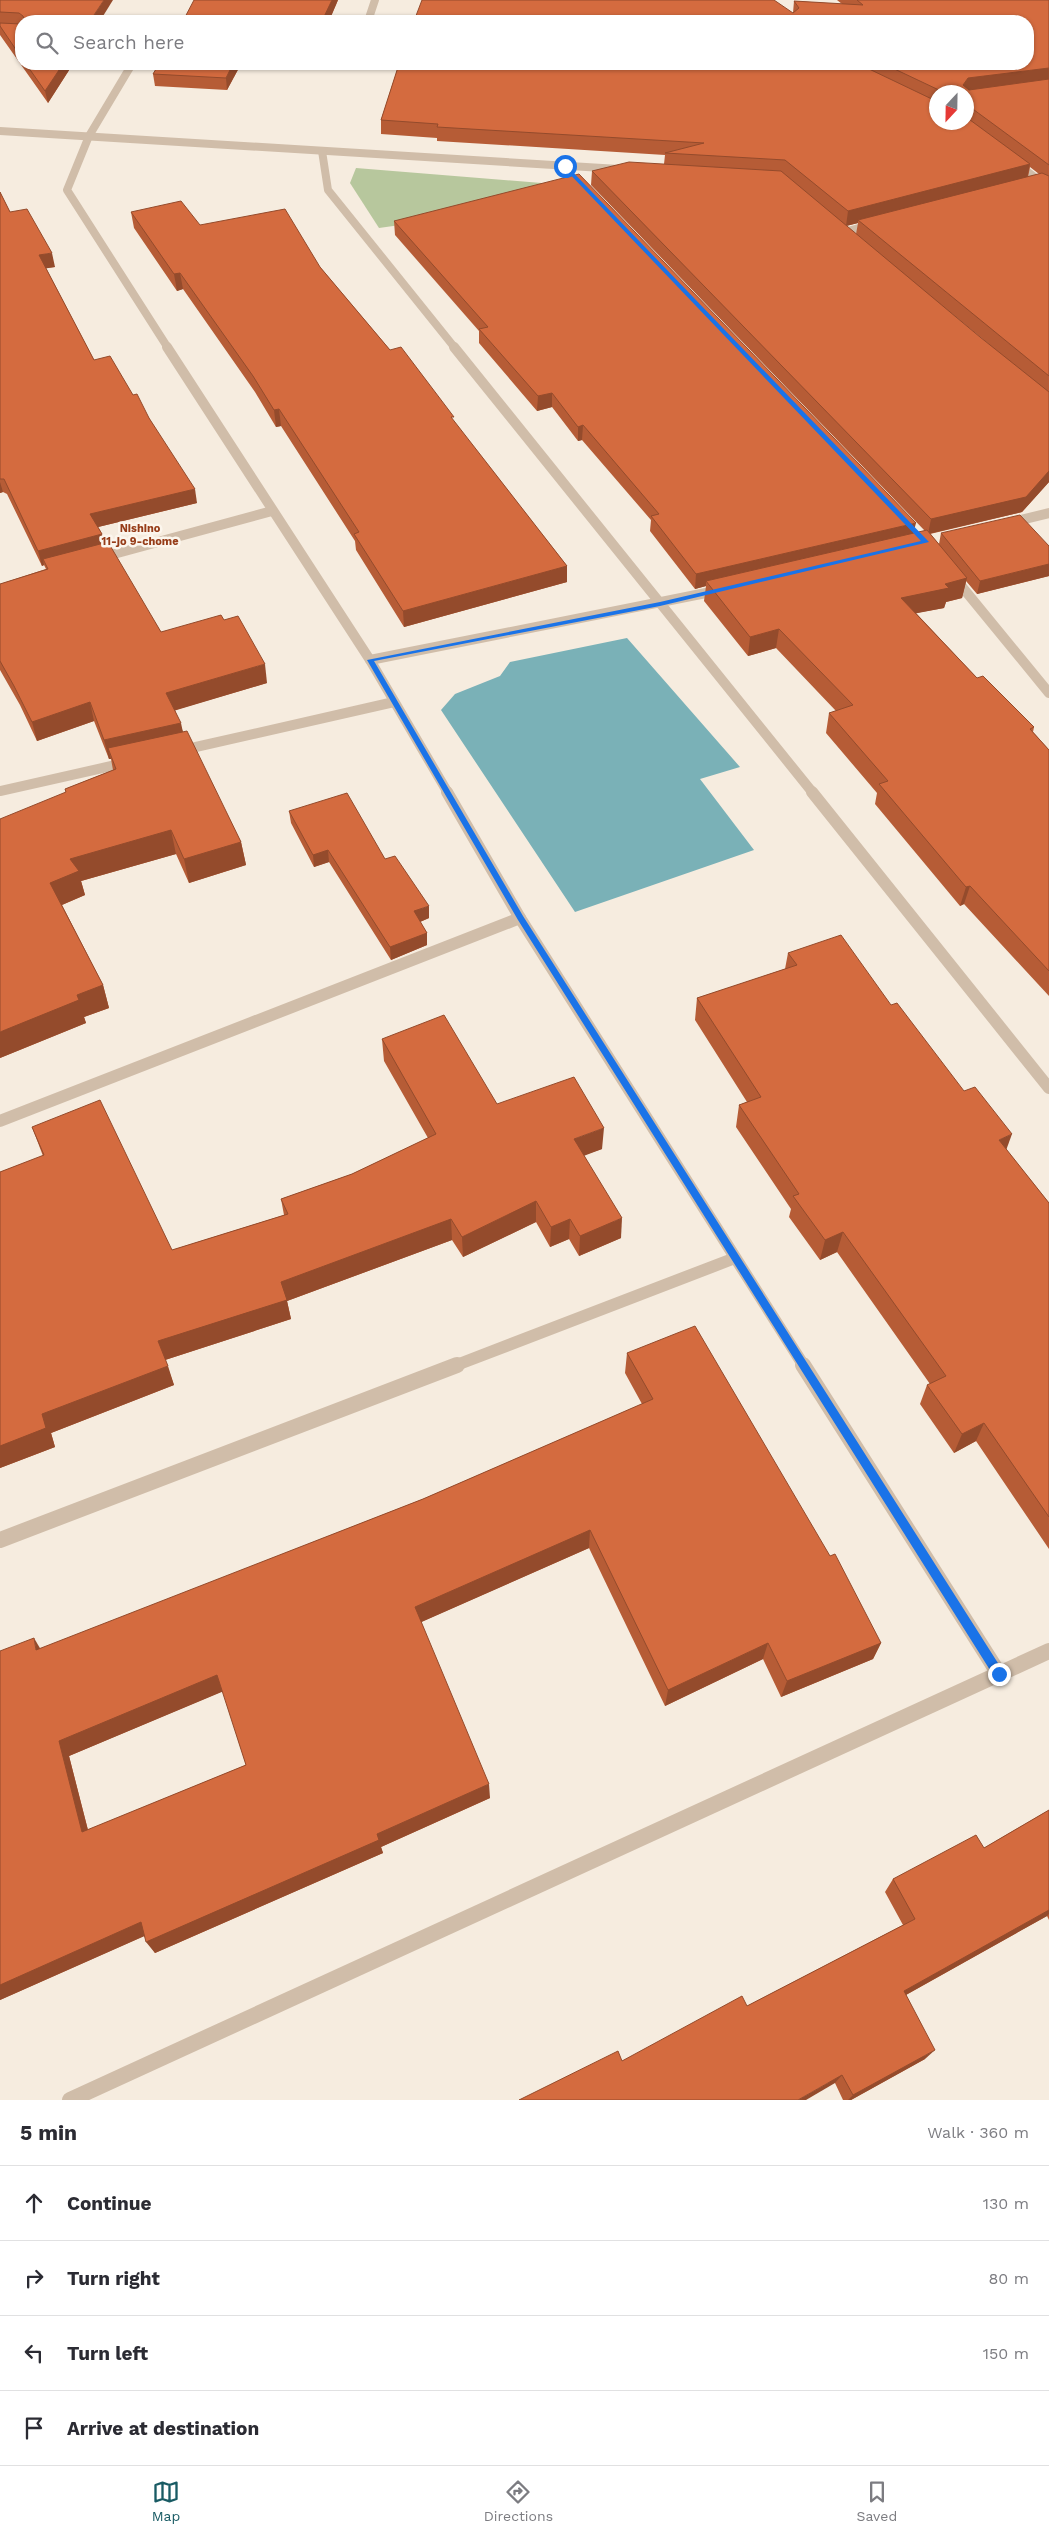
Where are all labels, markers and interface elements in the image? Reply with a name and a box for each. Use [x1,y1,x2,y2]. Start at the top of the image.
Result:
search box [15,15,1034,70]
icon: search [33,29,61,57]
text: Search here [73,31,184,54]
north arrow [929,85,974,130]
route start [554,155,577,178]
district label: Nishino 11-jo 9-chome [101,522,179,548]
route end [988,1663,1011,1686]
text: 5 min [20,2120,77,2145]
text: Walk · 360 m [927,2123,1029,2142]
icon: ahead [20,2189,48,2217]
text: Continue [67,2192,151,2215]
text: 130 m [983,2194,1029,2213]
icon: right [20,2264,48,2292]
text: Turn right [67,2267,160,2290]
text: 80 m [988,2269,1029,2288]
icon: left [20,2339,48,2367]
text: Turn left [67,2342,148,2365]
text: 150 m [983,2344,1029,2363]
icon: arrive [20,2414,48,2442]
text: Arrive at destination [67,2417,259,2440]
tab: Map [152,2478,180,2524]
tab: Directions [484,2478,553,2524]
tab: Saved [857,2478,897,2524]

